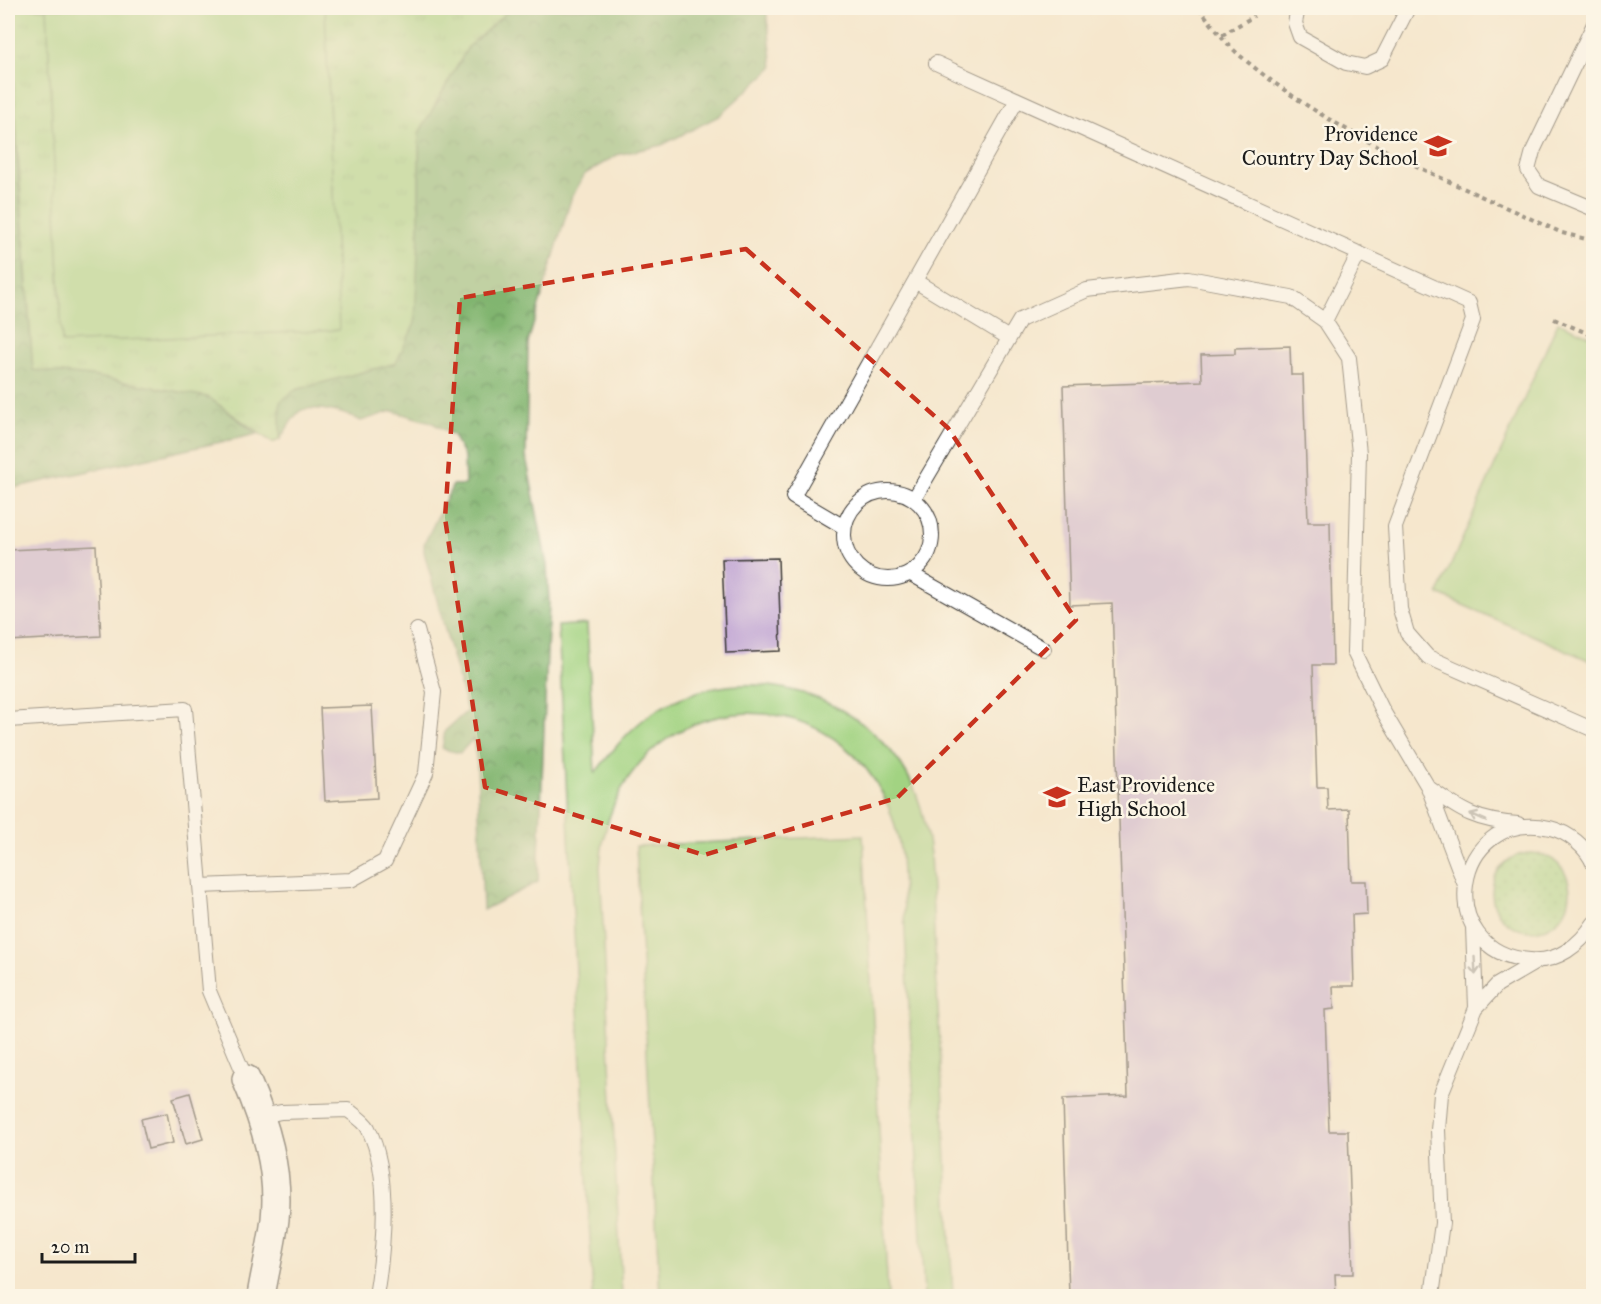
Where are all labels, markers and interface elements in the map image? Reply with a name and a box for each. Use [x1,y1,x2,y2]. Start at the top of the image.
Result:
place label: Providence Country Day School [1242,121,1418,171]
school or university icon: Providence Country Day School [1423,131,1453,161]
place label: East Providence High School [1077,772,1215,822]
school or university icon: East Providence High School [1042,782,1072,812]
one-way arrow [1469,811,1487,822]
one-way arrow [1470,956,1481,976]
scale bar [42,1226,135,1264]
text: 20 m [51,1236,89,1258]

